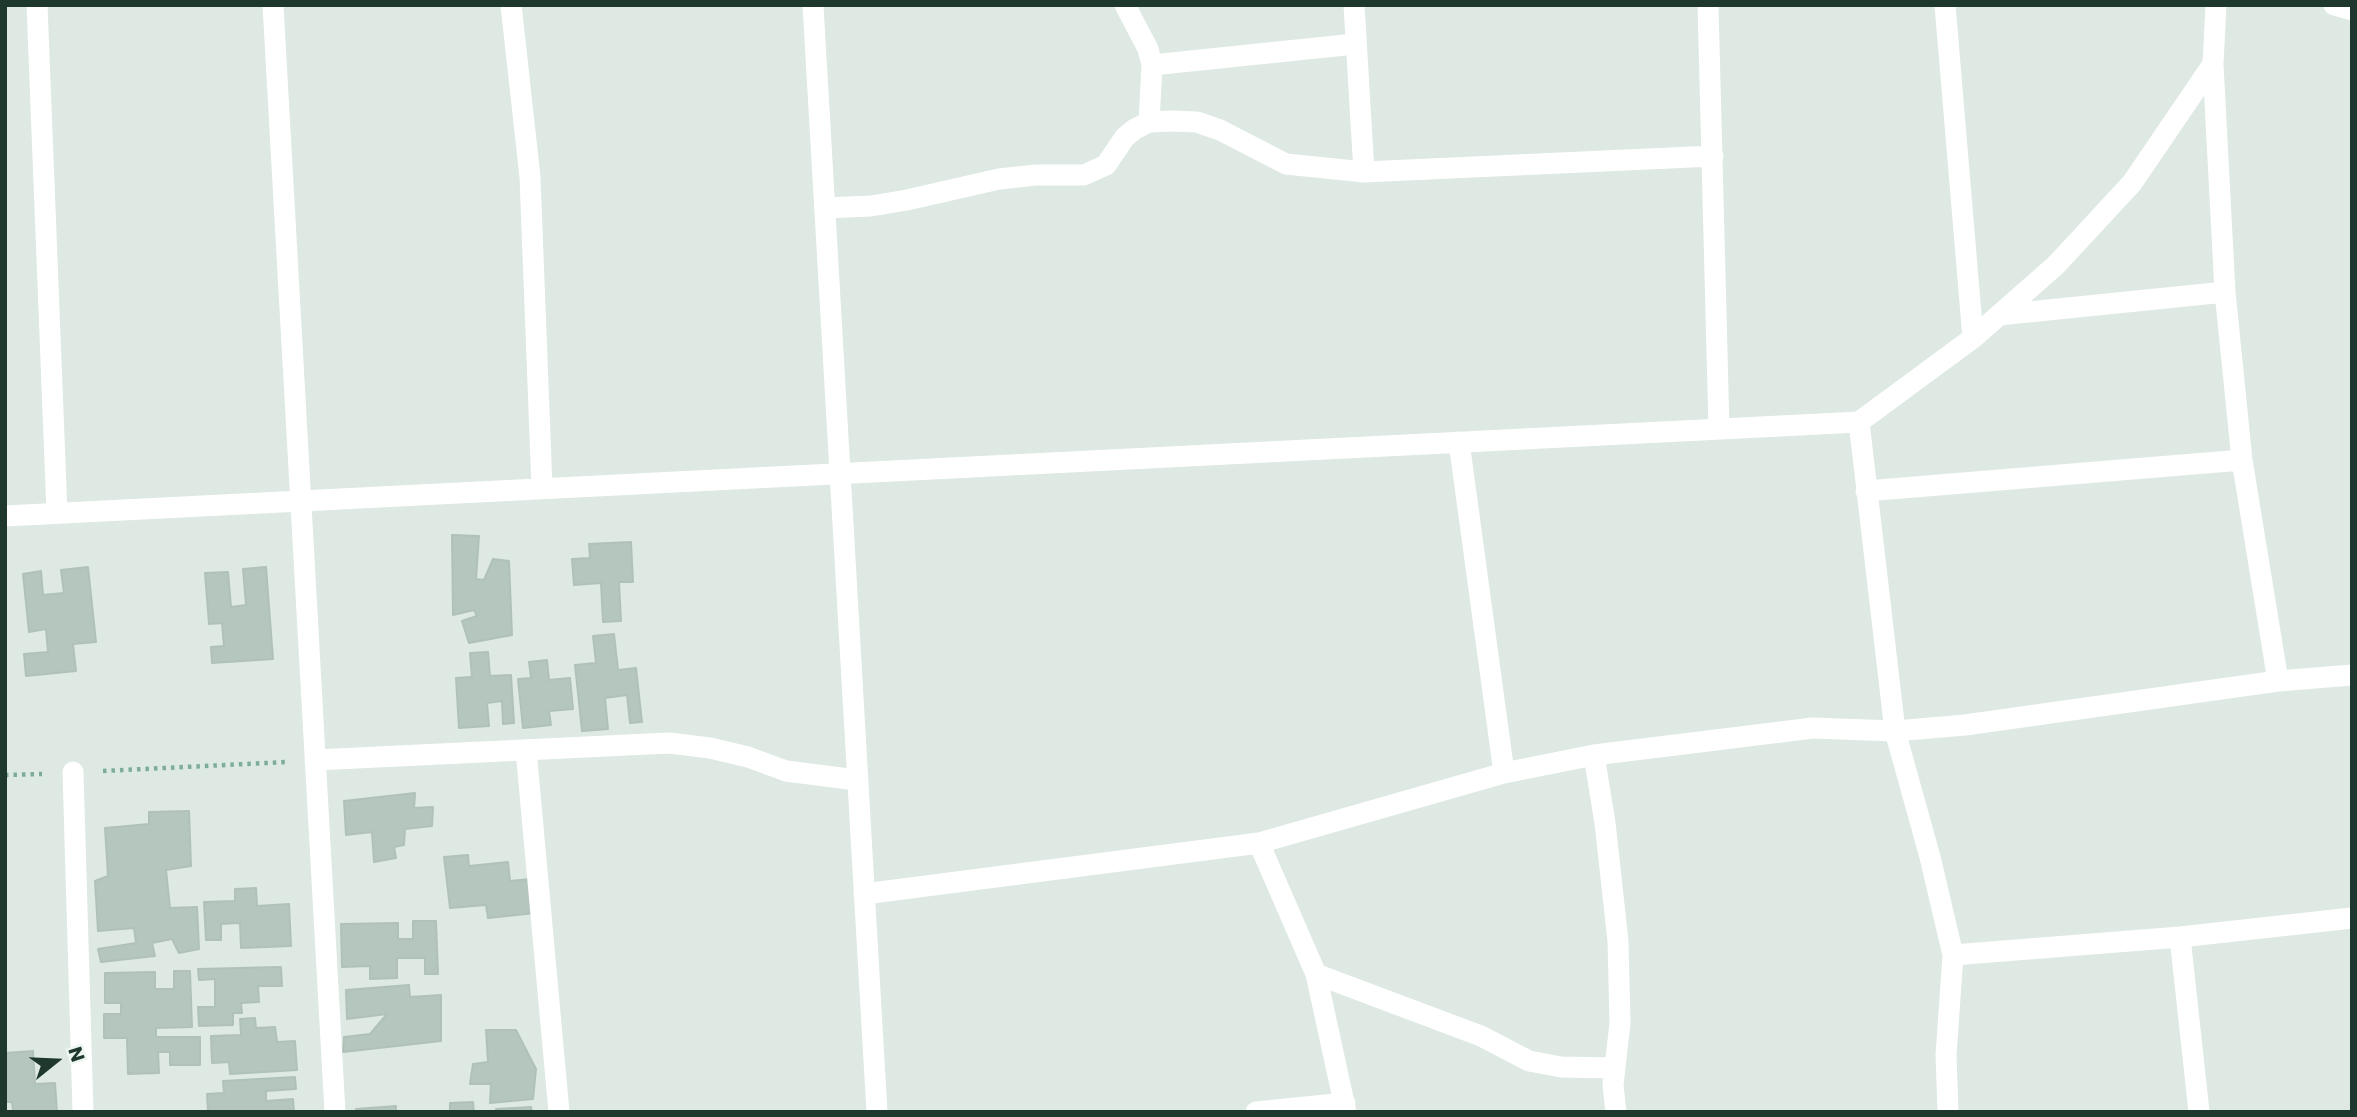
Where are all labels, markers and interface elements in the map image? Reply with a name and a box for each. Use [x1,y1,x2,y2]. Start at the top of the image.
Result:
north arrow [21,1026,91,1096]
text: N [61,1043,91,1065]

